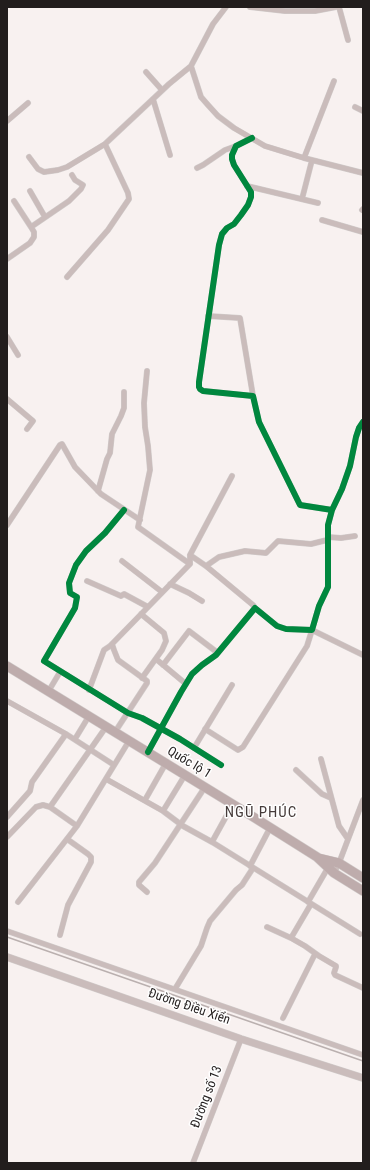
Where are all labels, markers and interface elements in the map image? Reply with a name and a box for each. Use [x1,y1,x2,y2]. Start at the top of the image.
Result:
street label: Quốc lộ 1 [164,744,214,782]
district label: NGŨ PHÚC [225,804,297,822]
street label: Đường Điều Xiển [146,986,232,1028]
street label: Đường số 13 [188,1064,226,1130]

